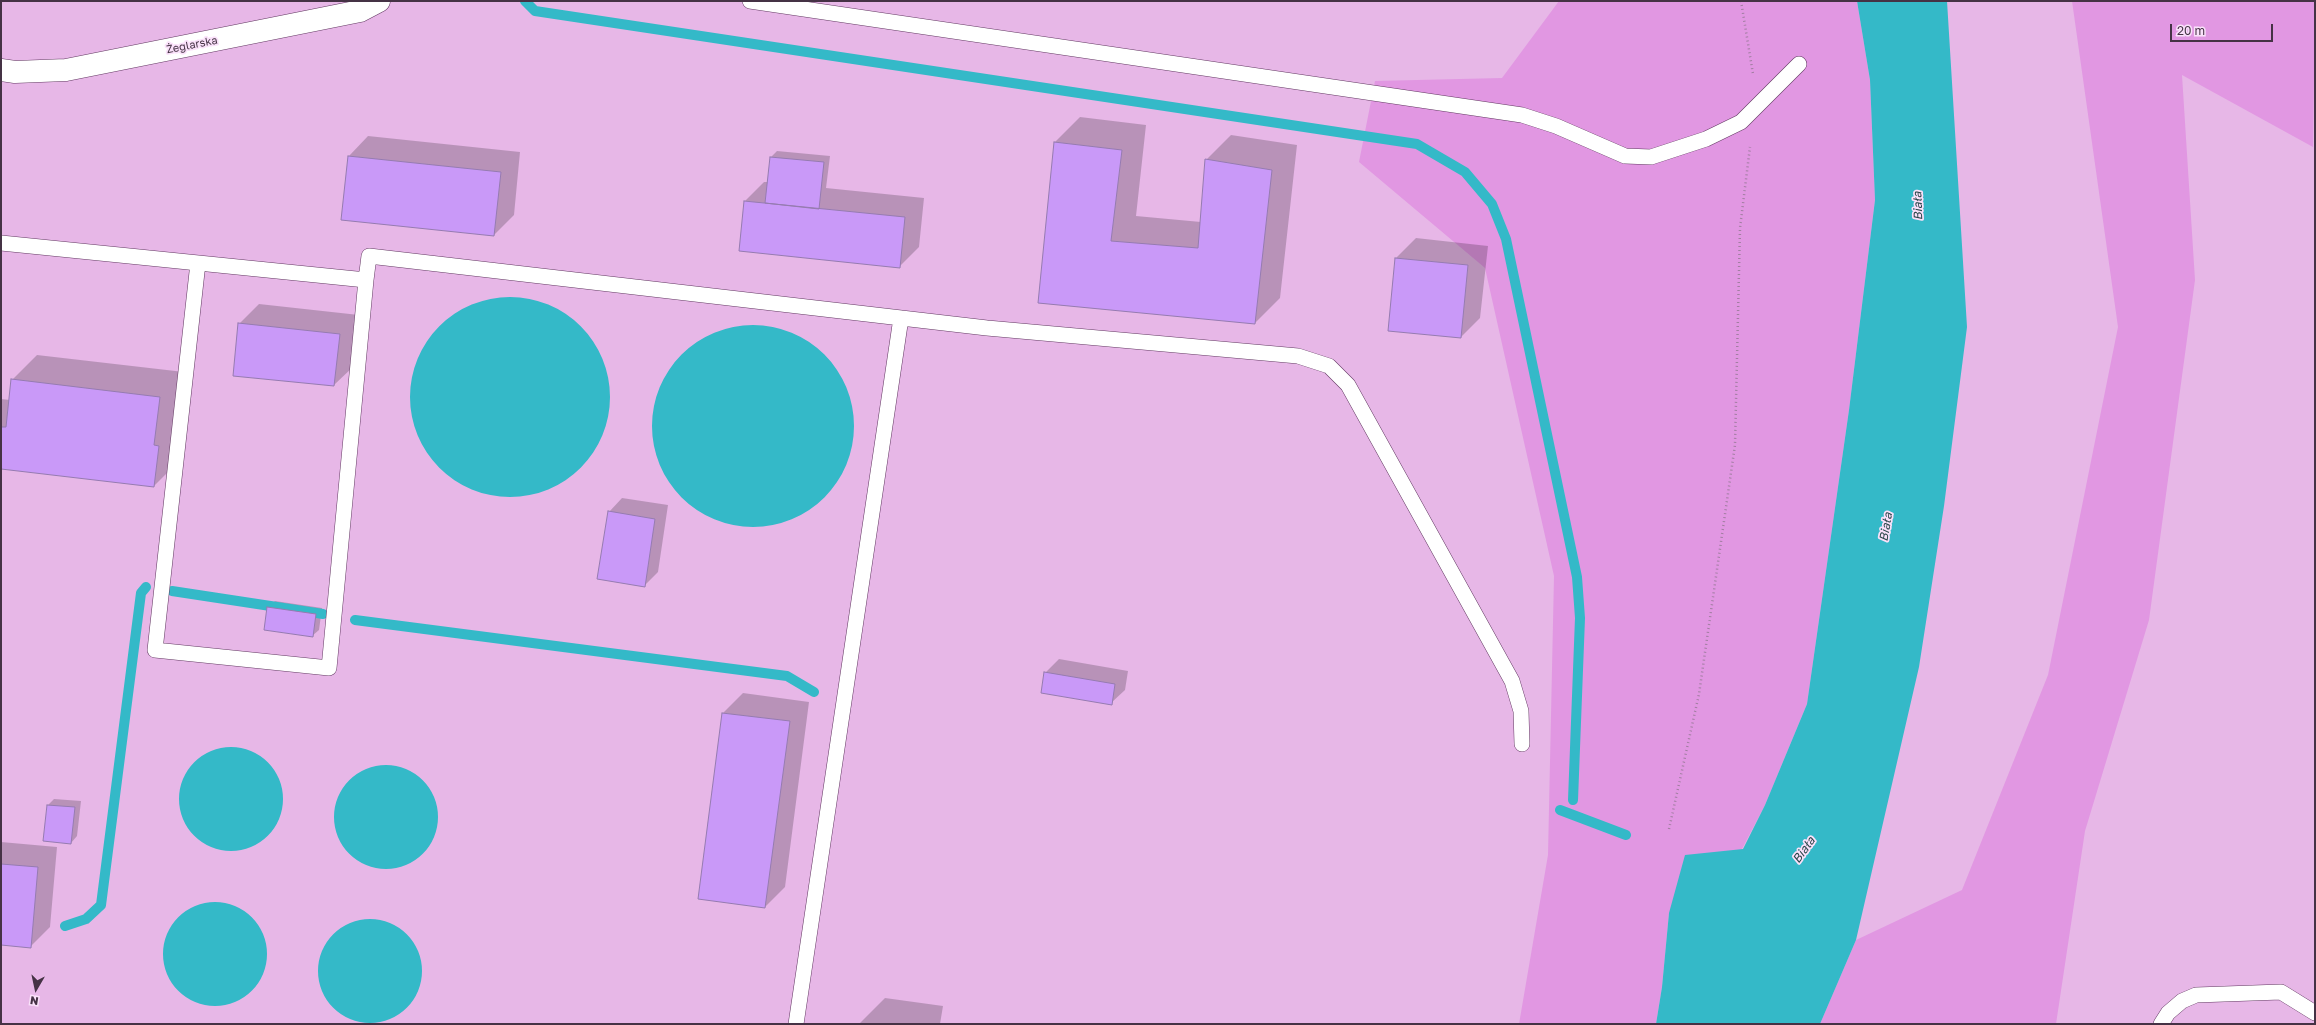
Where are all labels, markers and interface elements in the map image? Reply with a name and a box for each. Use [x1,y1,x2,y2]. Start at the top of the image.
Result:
scale bar [2172,16,2275,42]
text: 20 m [2177,23,2205,38]
street label: Żeglarska [165,34,219,56]
water label: Biała [1910,191,1926,221]
water label: Biała [1876,512,1896,542]
water label: Biała [1790,834,1818,866]
north arrow [16,969,56,1009]
text: N [29,994,39,1008]

